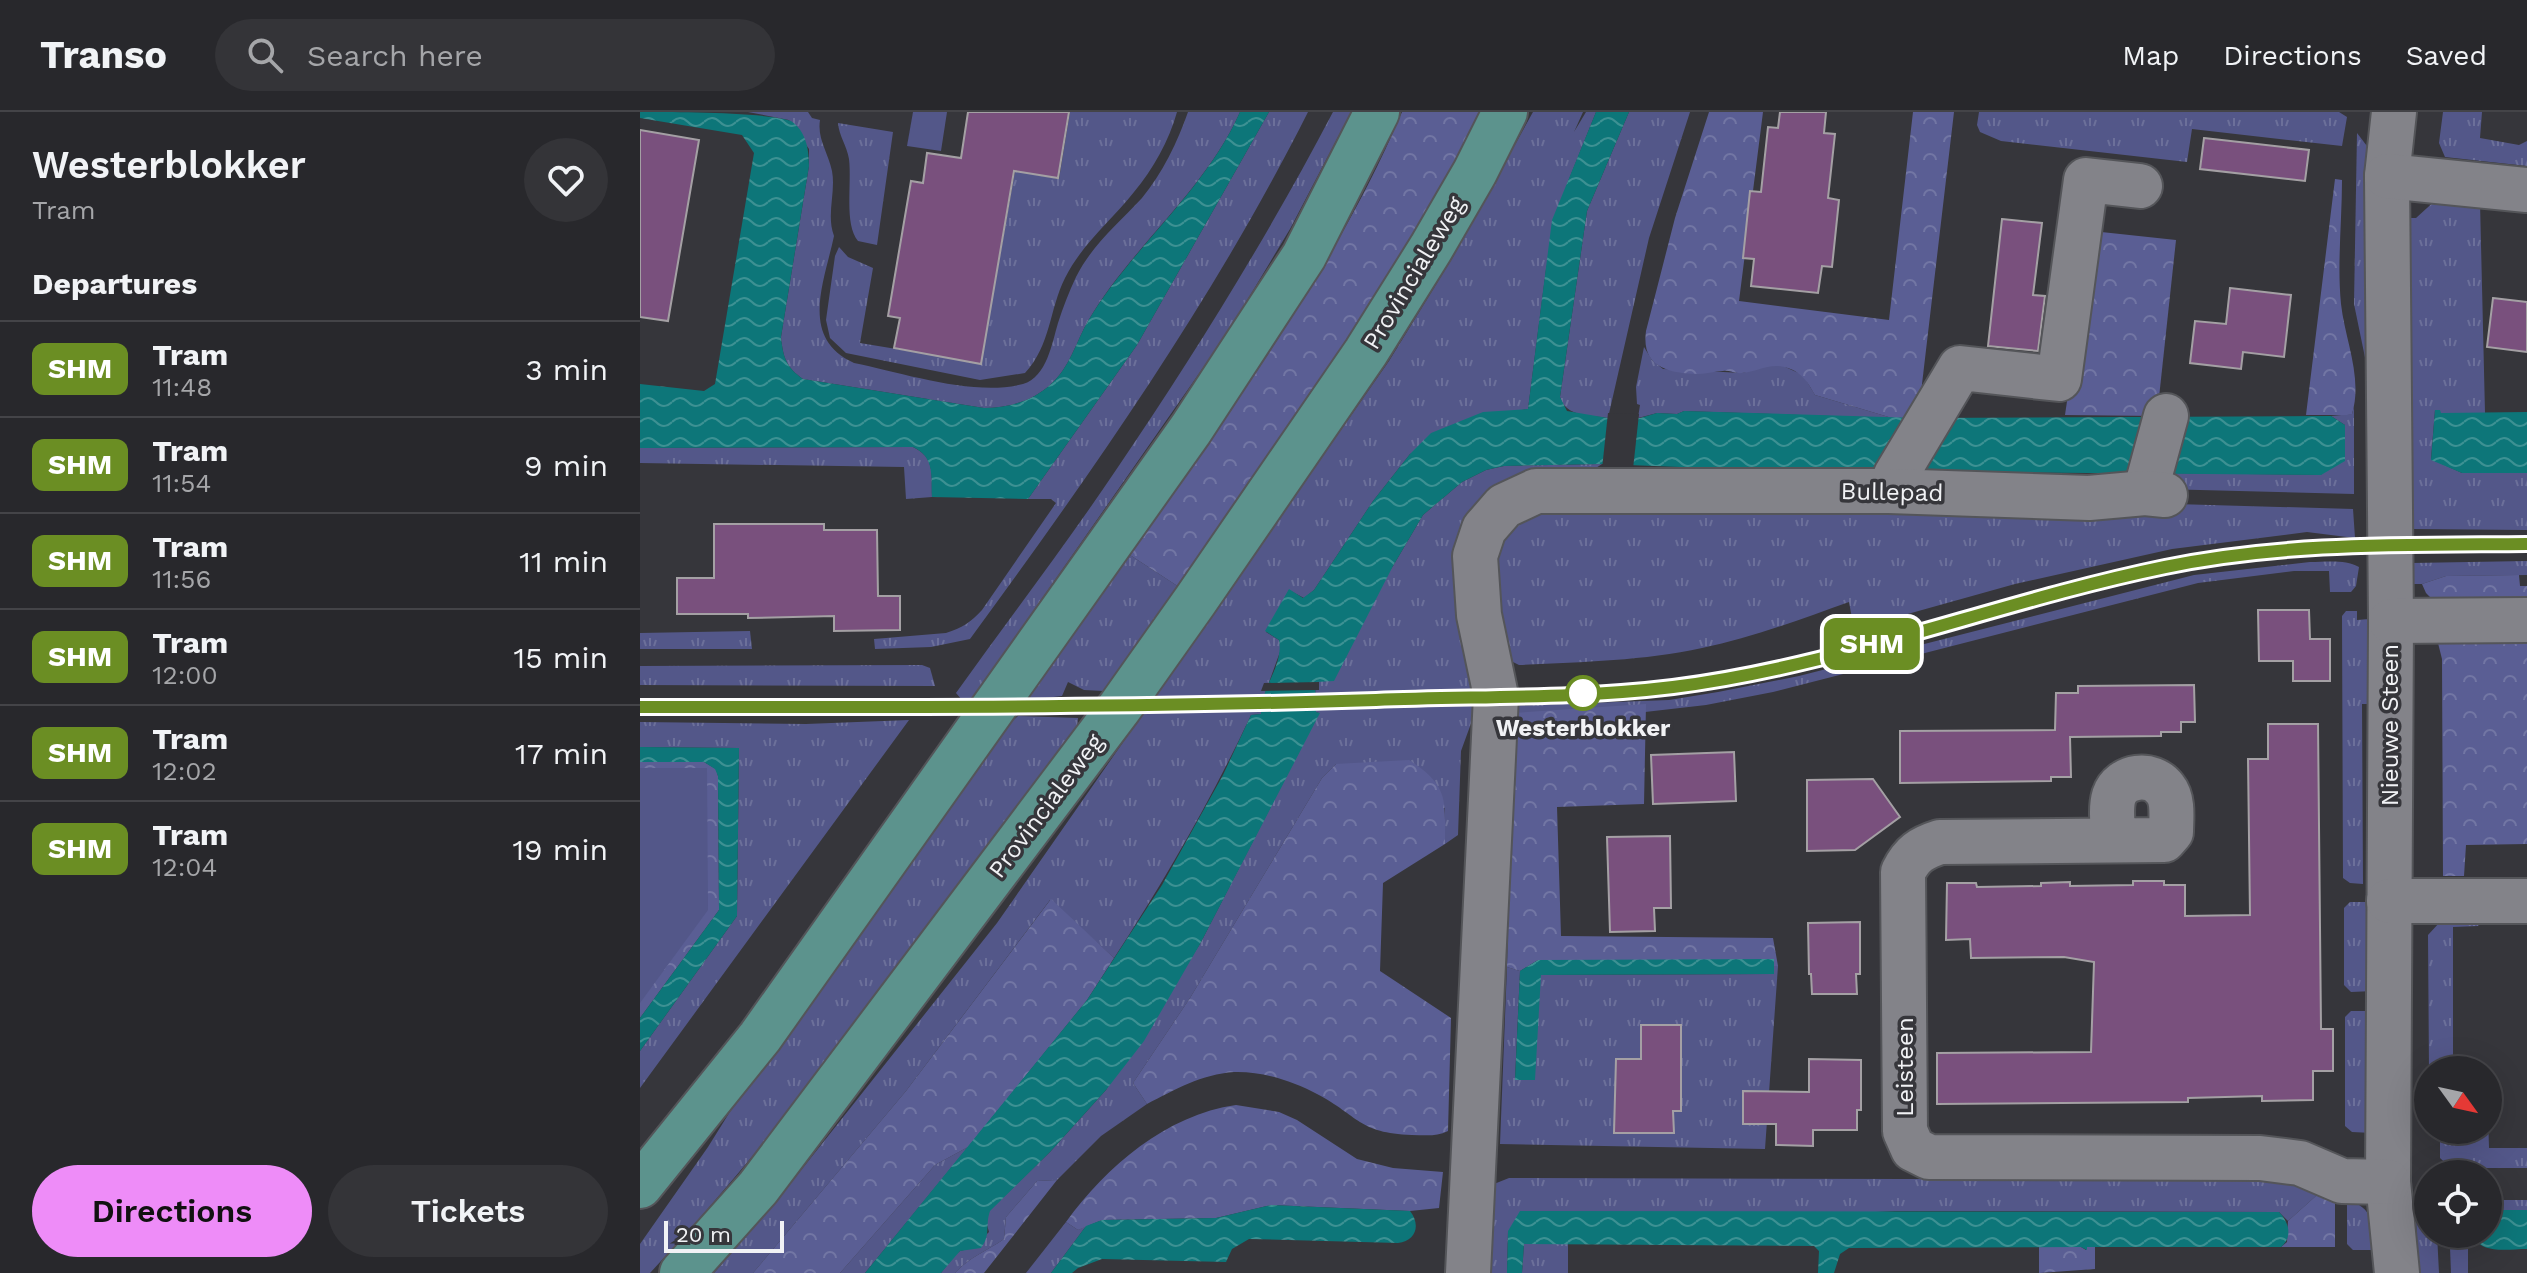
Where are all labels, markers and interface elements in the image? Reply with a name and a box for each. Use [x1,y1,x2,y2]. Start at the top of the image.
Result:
search box [215,19,775,91]
text: Transo [40,33,167,77]
icon: search [243,33,287,77]
text: Search here [307,38,483,73]
text: Map [2122,39,2179,72]
text: Directions [2223,39,2362,72]
text: Saved [2406,39,2487,72]
button: heart [524,138,608,222]
text: Westerblokker [32,143,306,187]
street label: Provincialeweg [1358,192,1471,354]
text: Tram [32,195,96,225]
text: Departures [32,266,197,301]
text: Tram [152,337,228,372]
text: SHM [48,352,112,385]
text: 3 min [525,352,608,387]
text: 11:48 [152,372,212,402]
text: Tram [152,433,228,468]
text: SHM [48,448,112,481]
text: 9 min [524,448,608,483]
text: 11:54 [152,468,211,498]
street label: Bullepad [1840,477,1944,507]
text: Tram [152,529,228,564]
text: SHM [48,544,112,577]
text: 11 min [519,544,608,579]
text: 11:56 [152,564,211,594]
line badge: SHM [1826,618,1918,670]
text: Tram [152,625,228,660]
text: SHM [1840,627,1904,660]
text: SHM [48,640,112,673]
text: 15 min [513,640,608,675]
street label: Nieuwe Steen [2376,644,2404,806]
text: 12:00 [152,660,218,690]
marker: Westerblokker [1566,676,1600,710]
place label: Westerblokker [1496,714,1671,742]
text: Tram [152,721,228,756]
street label: Provincialeweg [983,728,1109,883]
text: SHM [48,736,112,769]
text: 17 min [515,736,608,771]
text: 12:02 [152,756,217,786]
text: Tram [152,817,228,852]
text: SHM [48,832,112,865]
text: 19 min [512,832,608,867]
text: 12:04 [152,852,217,882]
street label: Leisteen [1891,1017,1919,1117]
north arrow [2414,1056,2502,1144]
map controls [2414,1056,2502,1248]
button: locate [2414,1160,2502,1248]
button: Directions [32,1165,312,1257]
button: Tickets [328,1165,608,1257]
scale bar [664,1217,784,1253]
text: 20 m [676,1222,731,1247]

